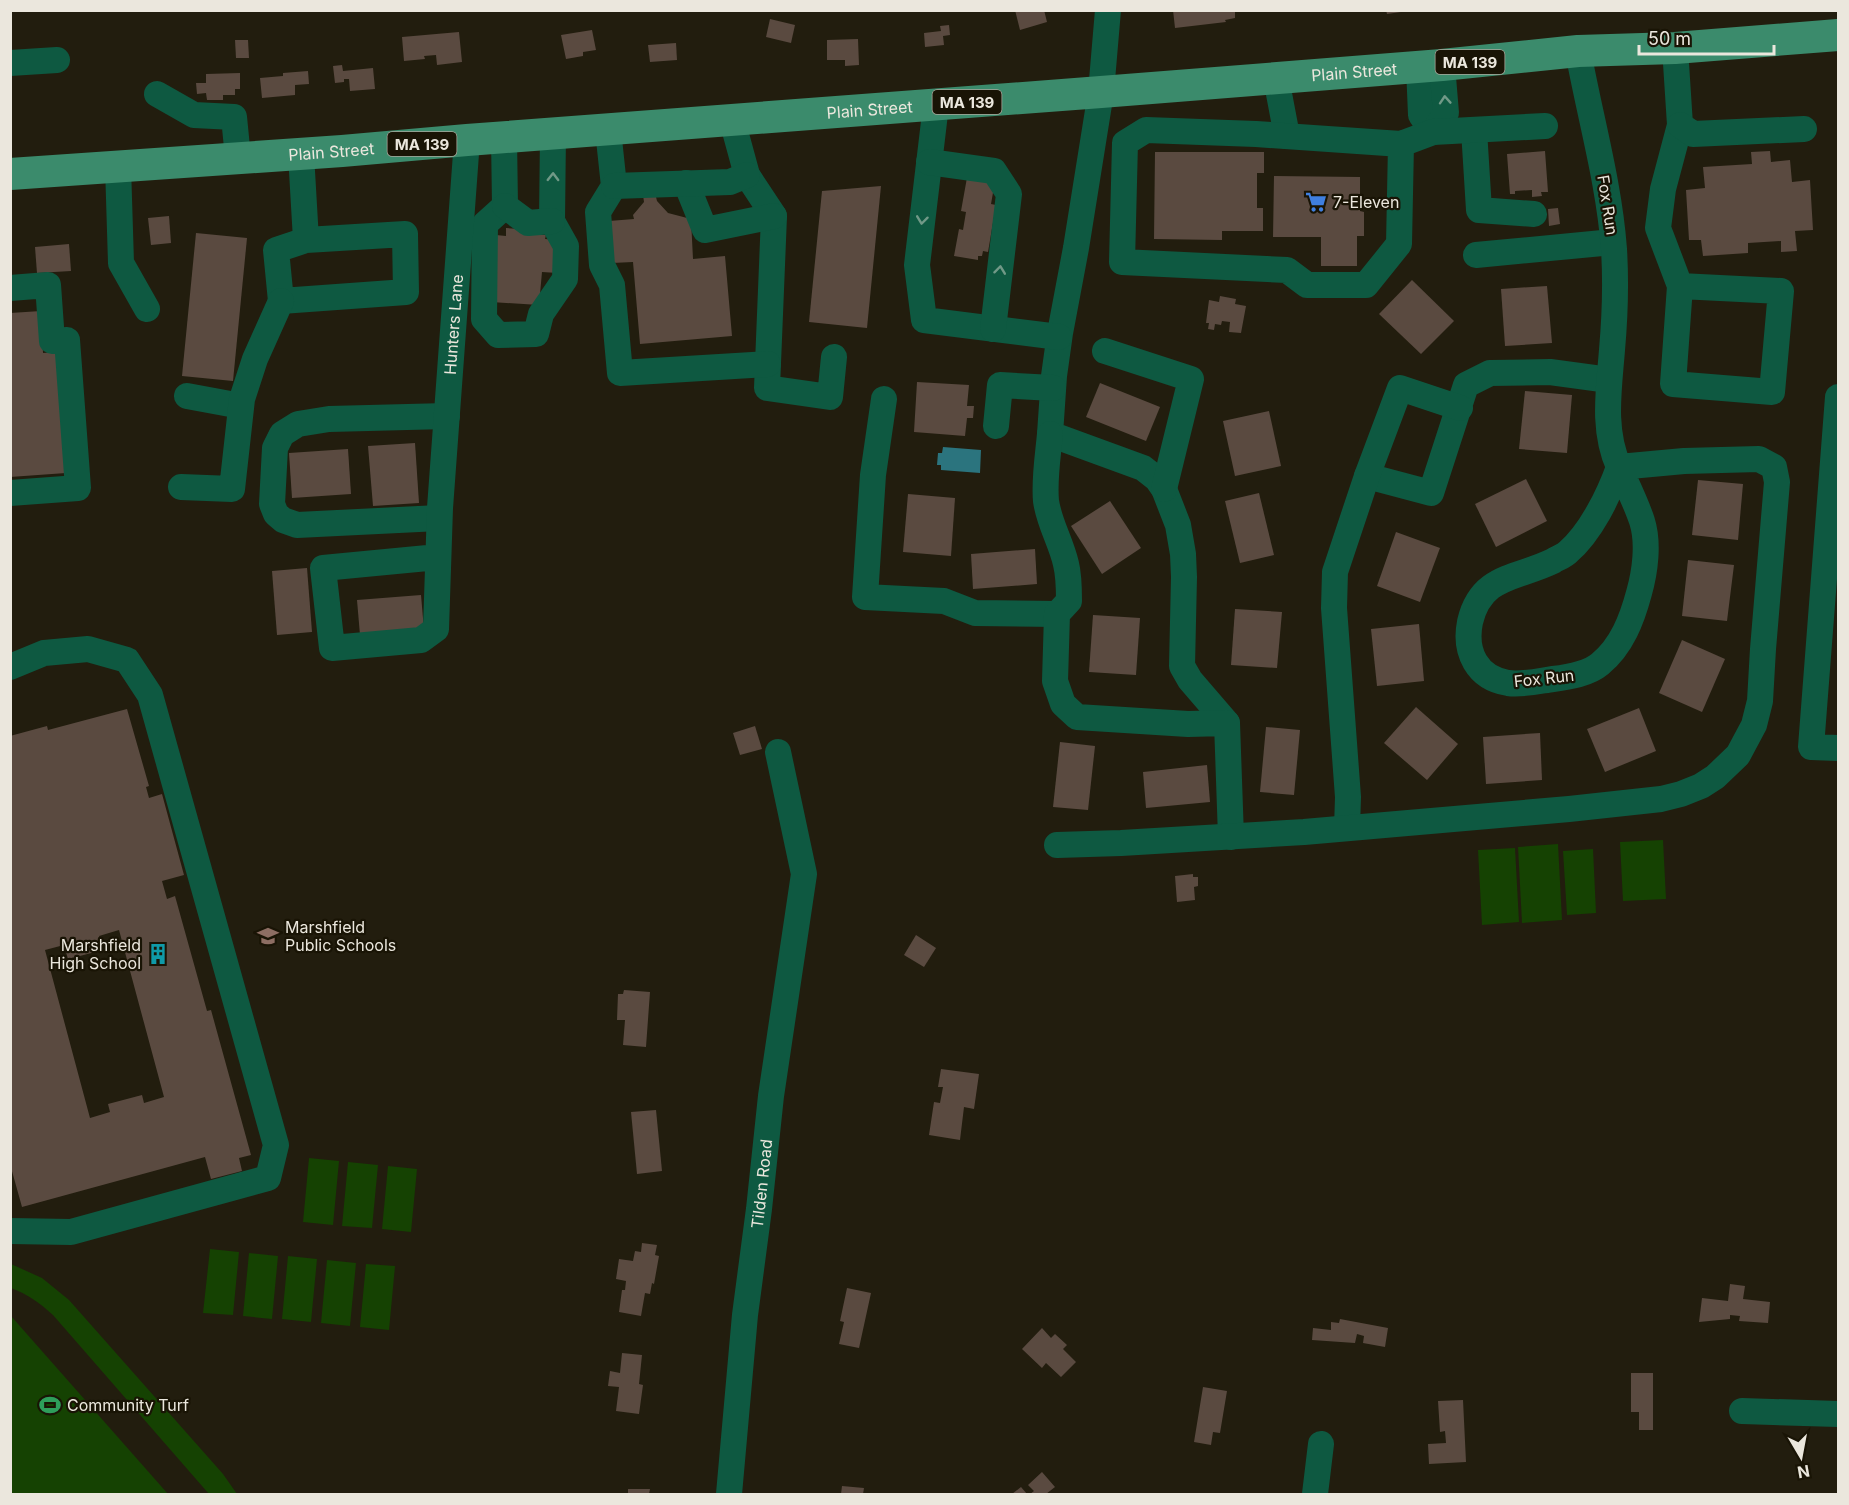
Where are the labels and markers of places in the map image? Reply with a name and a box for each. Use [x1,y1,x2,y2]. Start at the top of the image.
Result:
supermarket icon: 7-Eleven [1304,190,1328,214]
place label: 7-Eleven [1333,192,1399,212]
place label: Marshfield Public Schools [285,917,396,955]
school or university icon: Marshfield Public Schools [256,924,280,948]
place label: Marshfield High School [50,935,141,973]
building icon: Marshfield High School [146,942,170,966]
sports icon: Community Turf [38,1393,62,1417]
place label: Community Turf [67,1395,189,1415]

